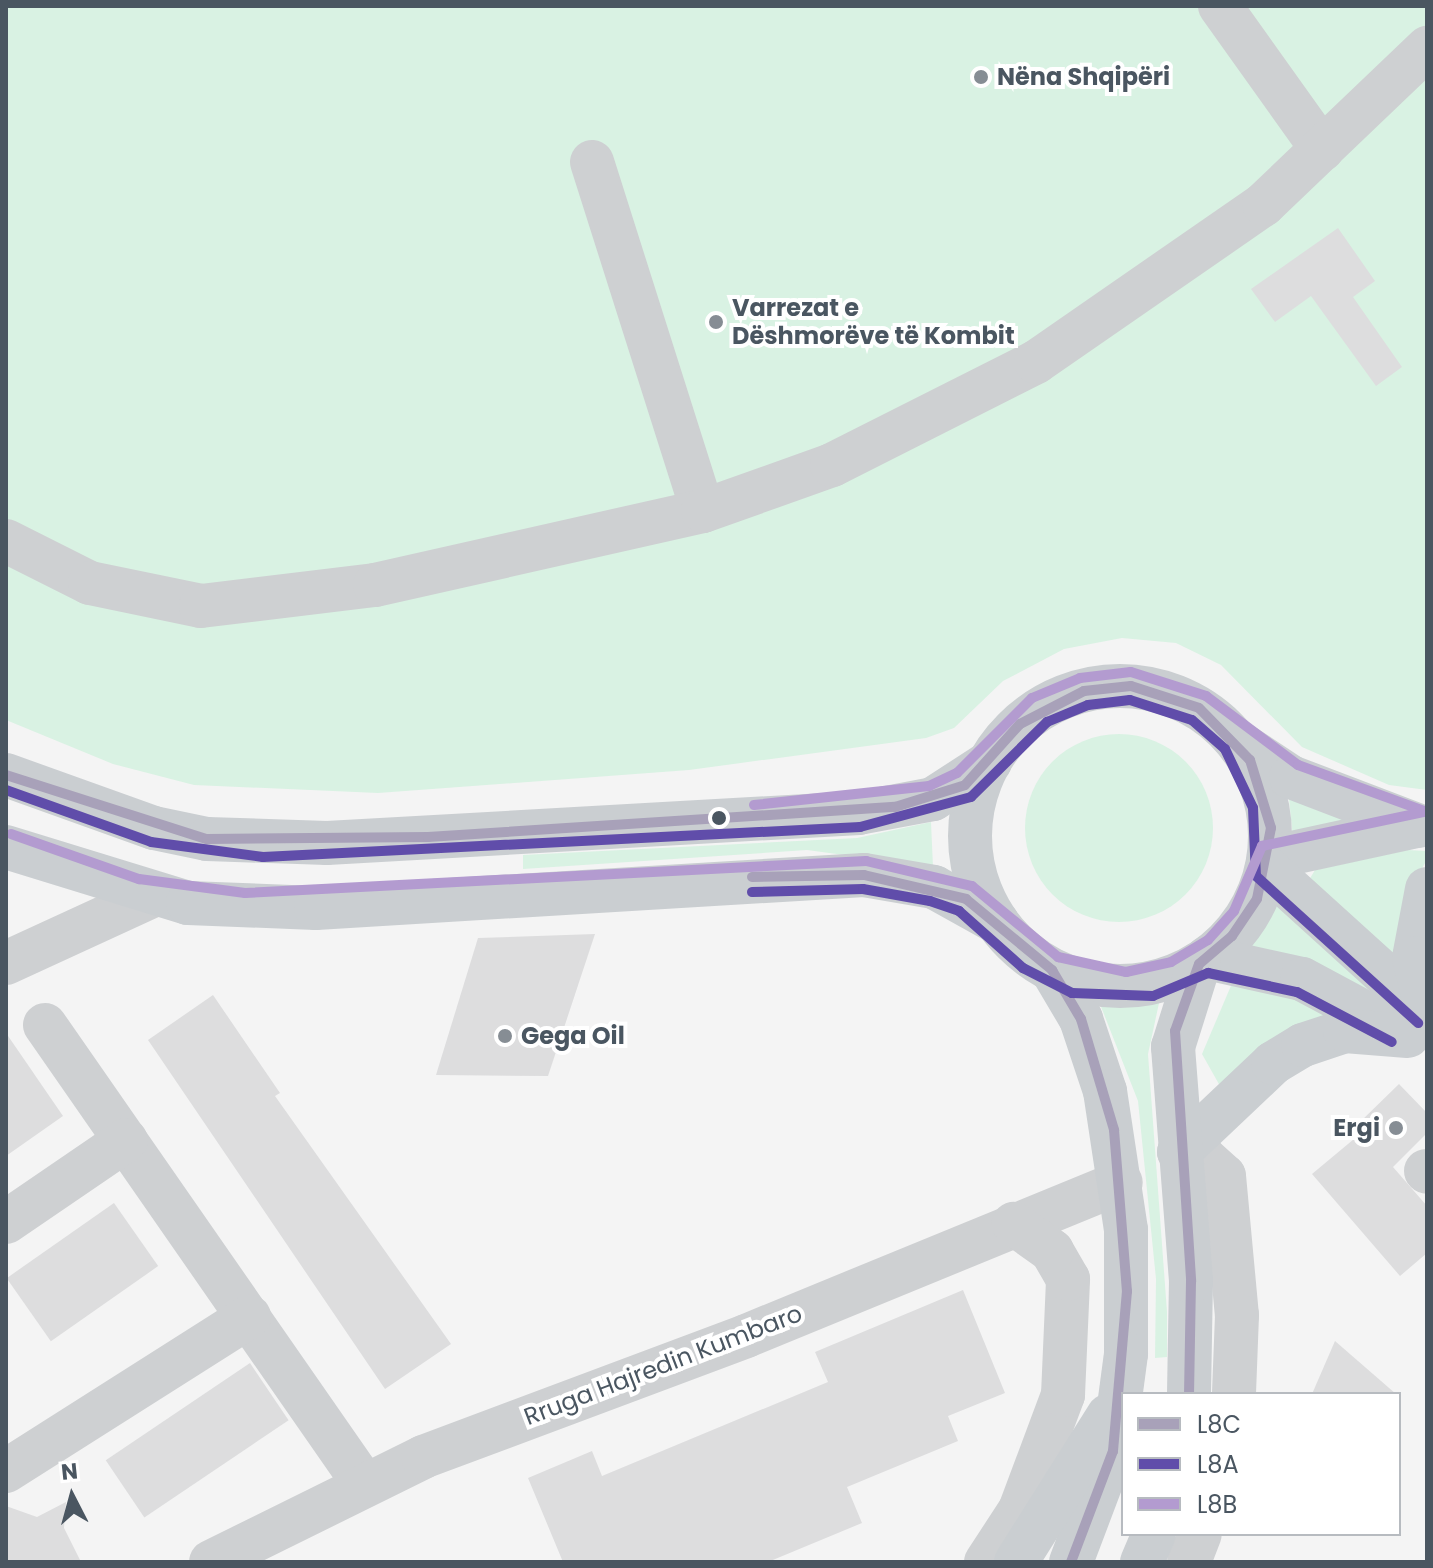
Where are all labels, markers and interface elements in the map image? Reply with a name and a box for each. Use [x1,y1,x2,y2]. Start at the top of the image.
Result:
place label: Nëna Shqipëri [997,63,1170,91]
marker: Nëna Shqipëri [972,68,990,86]
place label: Varrezat e Dëshmorëve të Kombit [732,294,1015,350]
marker: Varrezat e Dëshmorëve të Kombit [707,313,725,331]
unlabelled marker [711,810,727,826]
place label: Gega Oil [521,1022,625,1050]
marker: Gega Oil [496,1027,514,1045]
place label: Ergi [1333,1114,1380,1142]
marker: Ergi [1387,1119,1405,1137]
street label: Rruga Hajredin Kumbaro [520,1299,806,1431]
legend [1121,1392,1401,1536]
text: L8C [1197,1408,1241,1441]
text: L8A [1197,1448,1239,1481]
text: N [60,1455,79,1488]
north arrow [32,1456,112,1536]
text: L8B [1197,1488,1237,1521]

